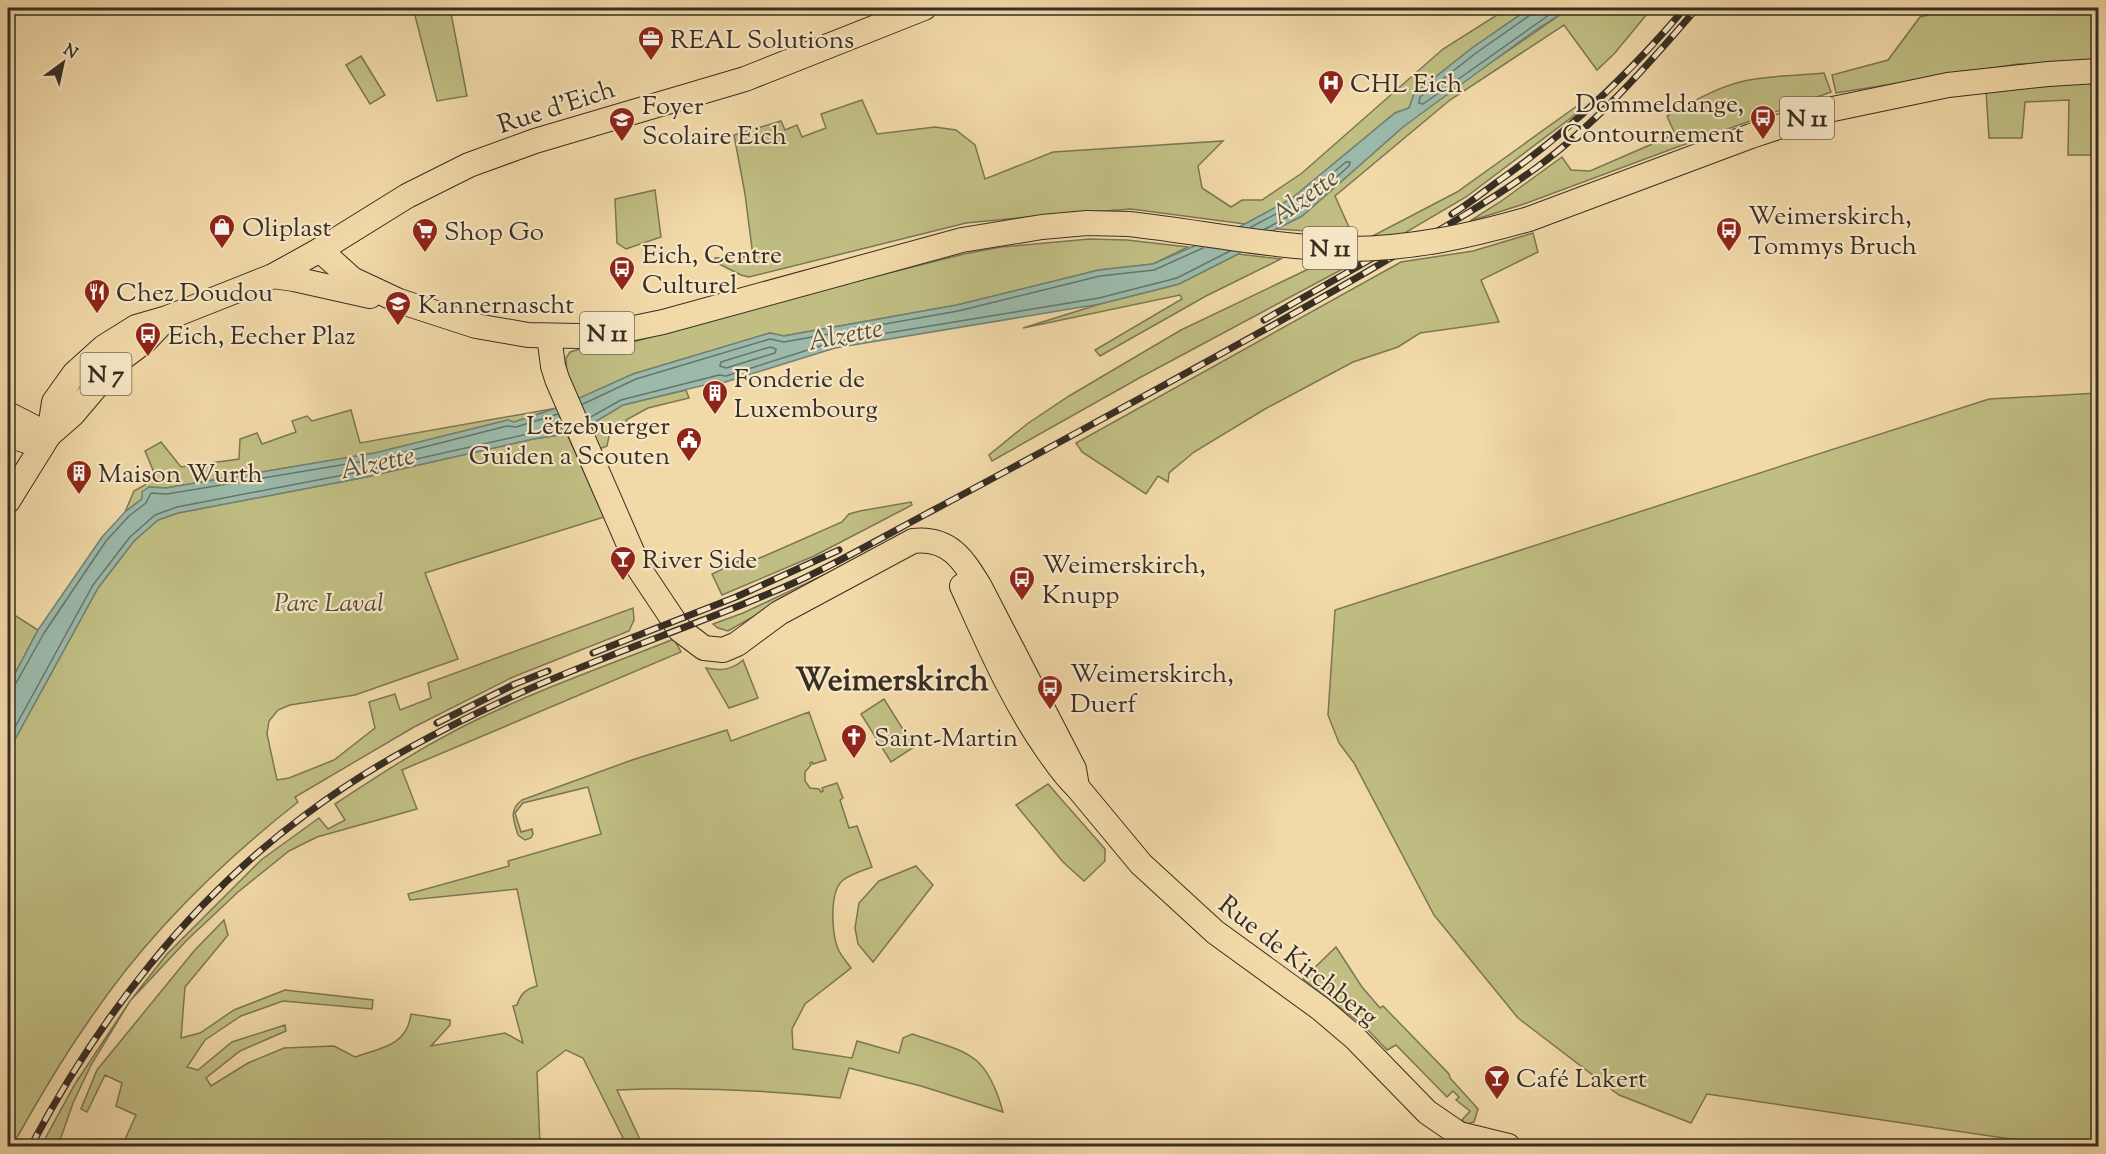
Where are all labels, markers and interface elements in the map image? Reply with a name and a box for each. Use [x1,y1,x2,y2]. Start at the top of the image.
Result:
place label: REAL Solutions [670,23,854,60]
office icon: REAL Solutions [636,24,666,62]
north arrow [33,33,93,93]
text: N [58,39,82,66]
place label: CHL Eich [1350,67,1463,104]
hospital icon: CHL Eich [1316,68,1346,106]
street label: Rue d'Eich [493,72,620,145]
place label: Dommeldange, Contournement [1562,87,1744,154]
place label: Foyer Scolaire Eich [642,89,787,156]
road number: N 11 [1780,97,1834,139]
bus stop icon: Dommeldange, Contournement [1748,103,1778,141]
school or university icon: Foyer Scolaire Eich [607,105,637,143]
water label: Alzette [1263,160,1348,236]
place label: Weimerskirch, Tommys Bruch [1748,199,1917,266]
place label: Oliplast [242,211,331,248]
shop icon: Oliplast [207,212,237,250]
place label: Shop Go [444,215,544,252]
bus stop icon: Weimerskirch, Tommys Bruch [1714,215,1744,253]
supermarket icon: Shop Go [410,216,440,254]
road number: N 11 [1303,227,1357,269]
place label: Eich, Centre Culturel [642,238,782,305]
bus stop icon: Eich, Centre Culturel [607,254,637,292]
place label: Chez Doudou [116,276,273,313]
restaurant icon: Chez Doudou [82,277,112,315]
place label: Kannernascht [418,288,574,325]
school or university icon: Kannernascht [383,289,413,327]
water label: Alzette [805,310,887,363]
road number: N 11 [580,312,634,354]
place label: Eich, Eecher Plaz [168,319,356,356]
bus stop icon: Eich, Eecher Plaz [133,320,163,358]
road number: N 7 [80,353,132,395]
place label: Fonderie de Luxembourg [734,362,878,429]
building icon: Fonderie de Luxembourg [700,378,730,416]
place label: Lëtzebuerger Guiden a Scouten [469,409,670,476]
public building icon: Lëtzebuerger Guiden a Scouten [674,425,704,463]
water label: Alzette [336,437,419,491]
place label: Maison Wurth [98,457,263,494]
building icon: Maison Wurth [64,458,94,496]
place label: River Side [642,543,757,580]
bar icon: River Side [608,544,638,582]
place label: Weimerskirch, Knupp [1042,548,1206,615]
bus stop icon: Weimerskirch, Knupp [1007,564,1037,602]
park label: Parc Laval [274,586,384,623]
place label: Weimerskirch, Duerf [1070,657,1234,724]
district label: Weimerskirch [795,659,989,705]
bus stop icon: Weimerskirch, Duerf [1035,673,1065,711]
place label: Saint-Martin [874,721,1018,758]
church icon: Saint-Martin [839,722,869,760]
street label: Rue de Kirchberg [1210,888,1385,1036]
place label: Café Lakert [1516,1062,1647,1099]
bar icon: Café Lakert [1482,1063,1512,1101]

